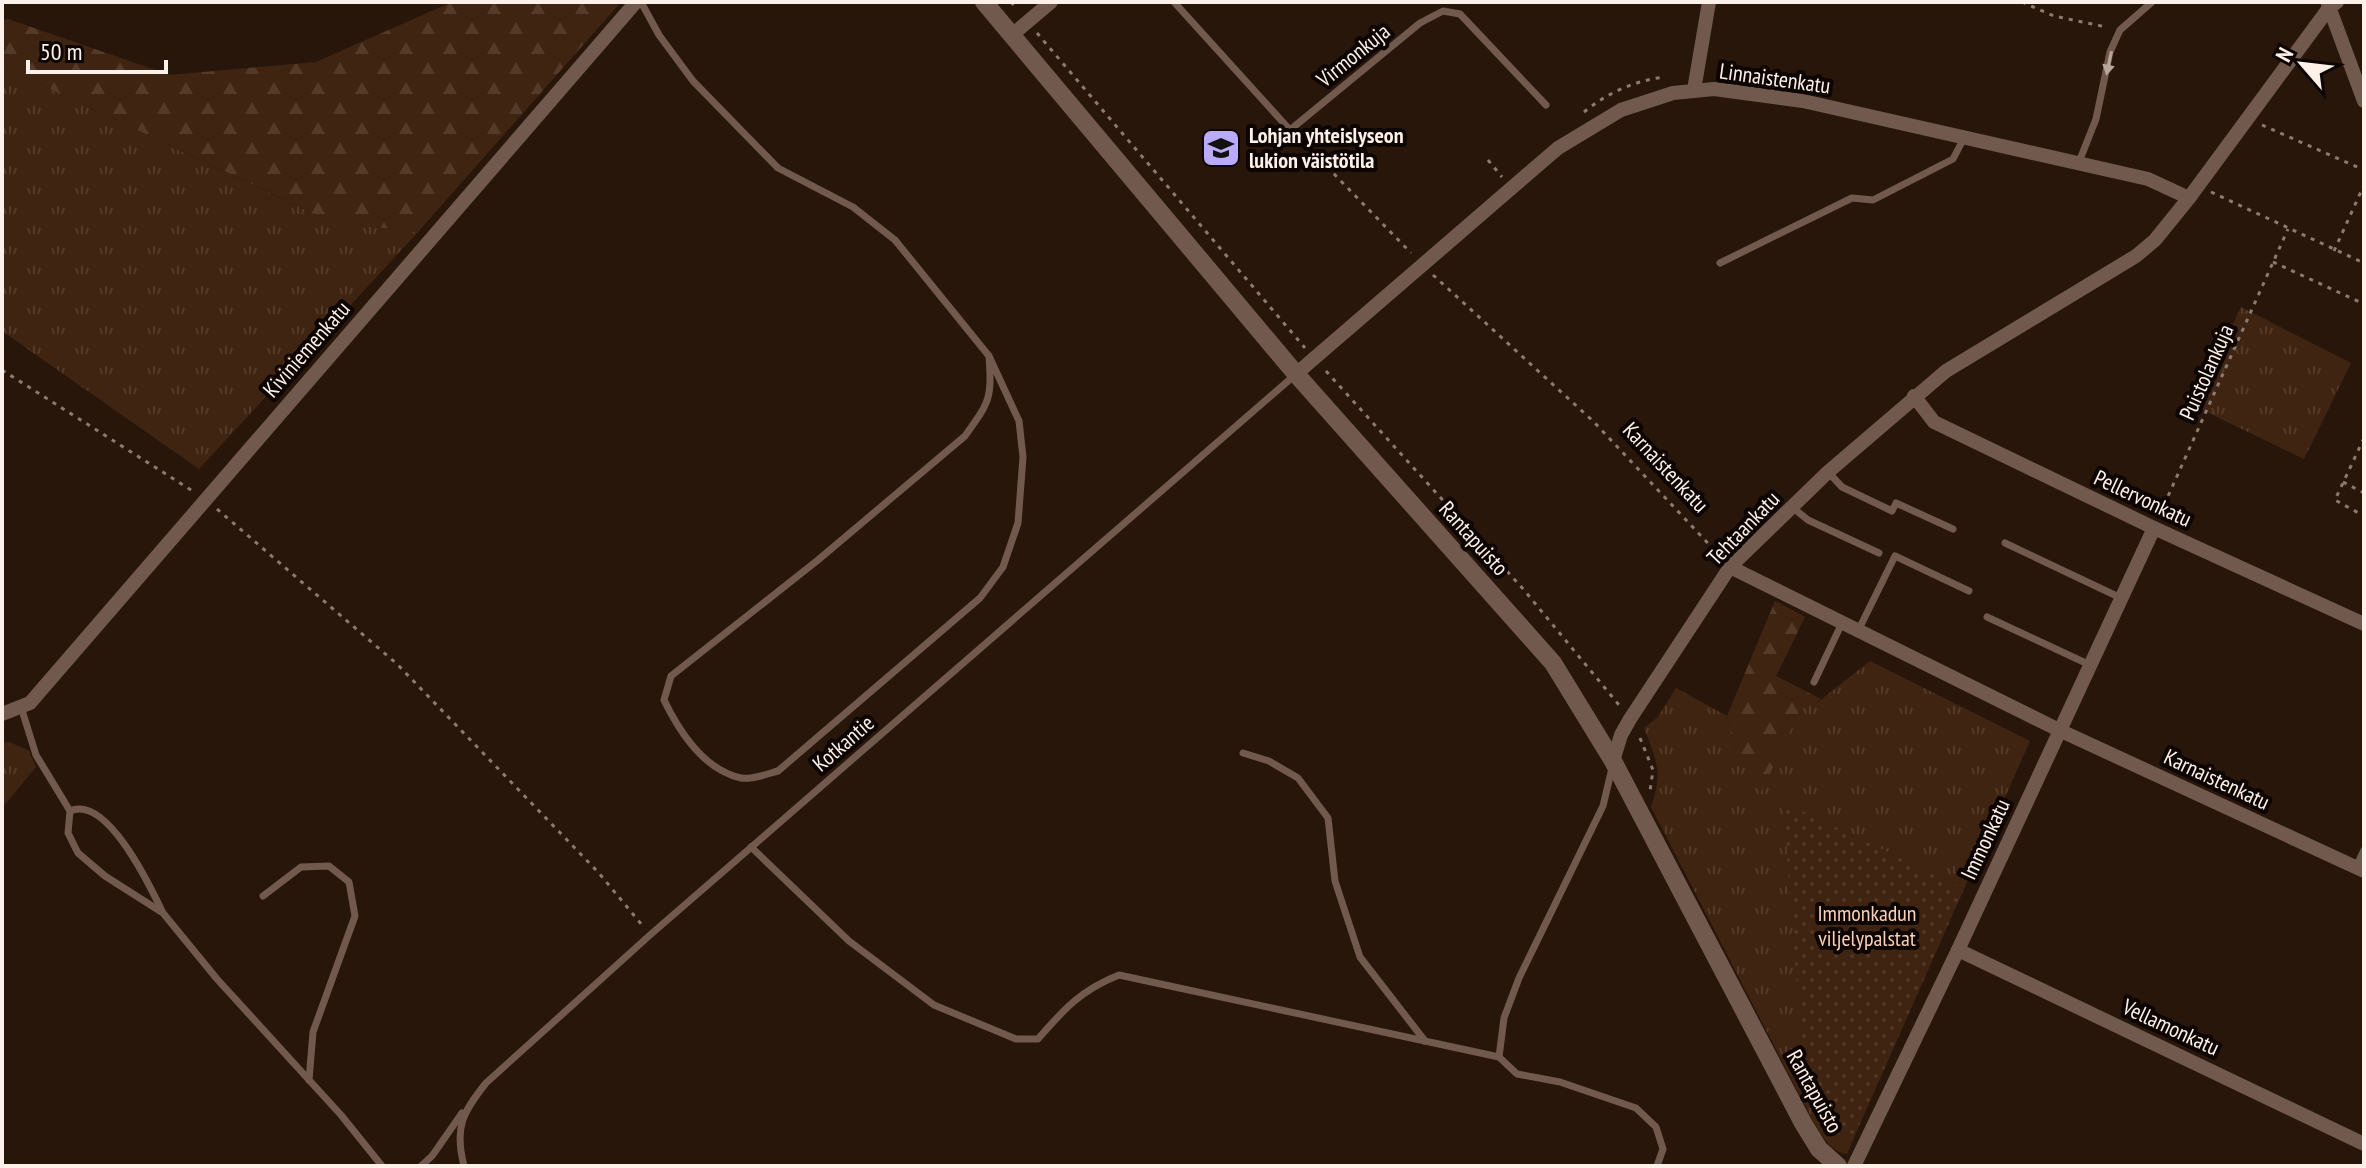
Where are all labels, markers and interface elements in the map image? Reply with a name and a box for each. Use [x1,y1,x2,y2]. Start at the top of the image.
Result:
street label: Virmonkuja [1310,17,1395,94]
scale bar [28,24,166,74]
north arrow [2262,24,2342,104]
text: 50 m [40,36,82,67]
text: N [2269,43,2299,66]
one-way arrow [2102,51,2115,76]
street label: Linnaistenkatu [1718,56,1832,100]
place label: Lohjan yhteislyseon lukion väistötila [1249,121,1404,174]
school or university icon: Lohjan yhteislyseon lukion väistötila [1200,127,1242,169]
street label: Kiviniemenkatu [257,295,355,403]
street label: Puistolankuja [2173,320,2239,424]
street label: Karnaistenkatu [1617,416,1715,518]
street label: Pellervonkatu [2090,463,2196,533]
street label: Tehtaankatu [1701,485,1785,571]
street label: Rantapuisto [1433,495,1515,581]
street label: Kotkantie [806,709,880,777]
street label: Karnaistenkatu [2160,742,2274,816]
street label: Immonkatu [1954,794,2016,884]
park label: Immonkadun viljelypalstat [1817,899,1917,952]
street label: Vellamonkatu [2117,992,2224,1062]
street label: Rantapuisto [1781,1045,1849,1137]

